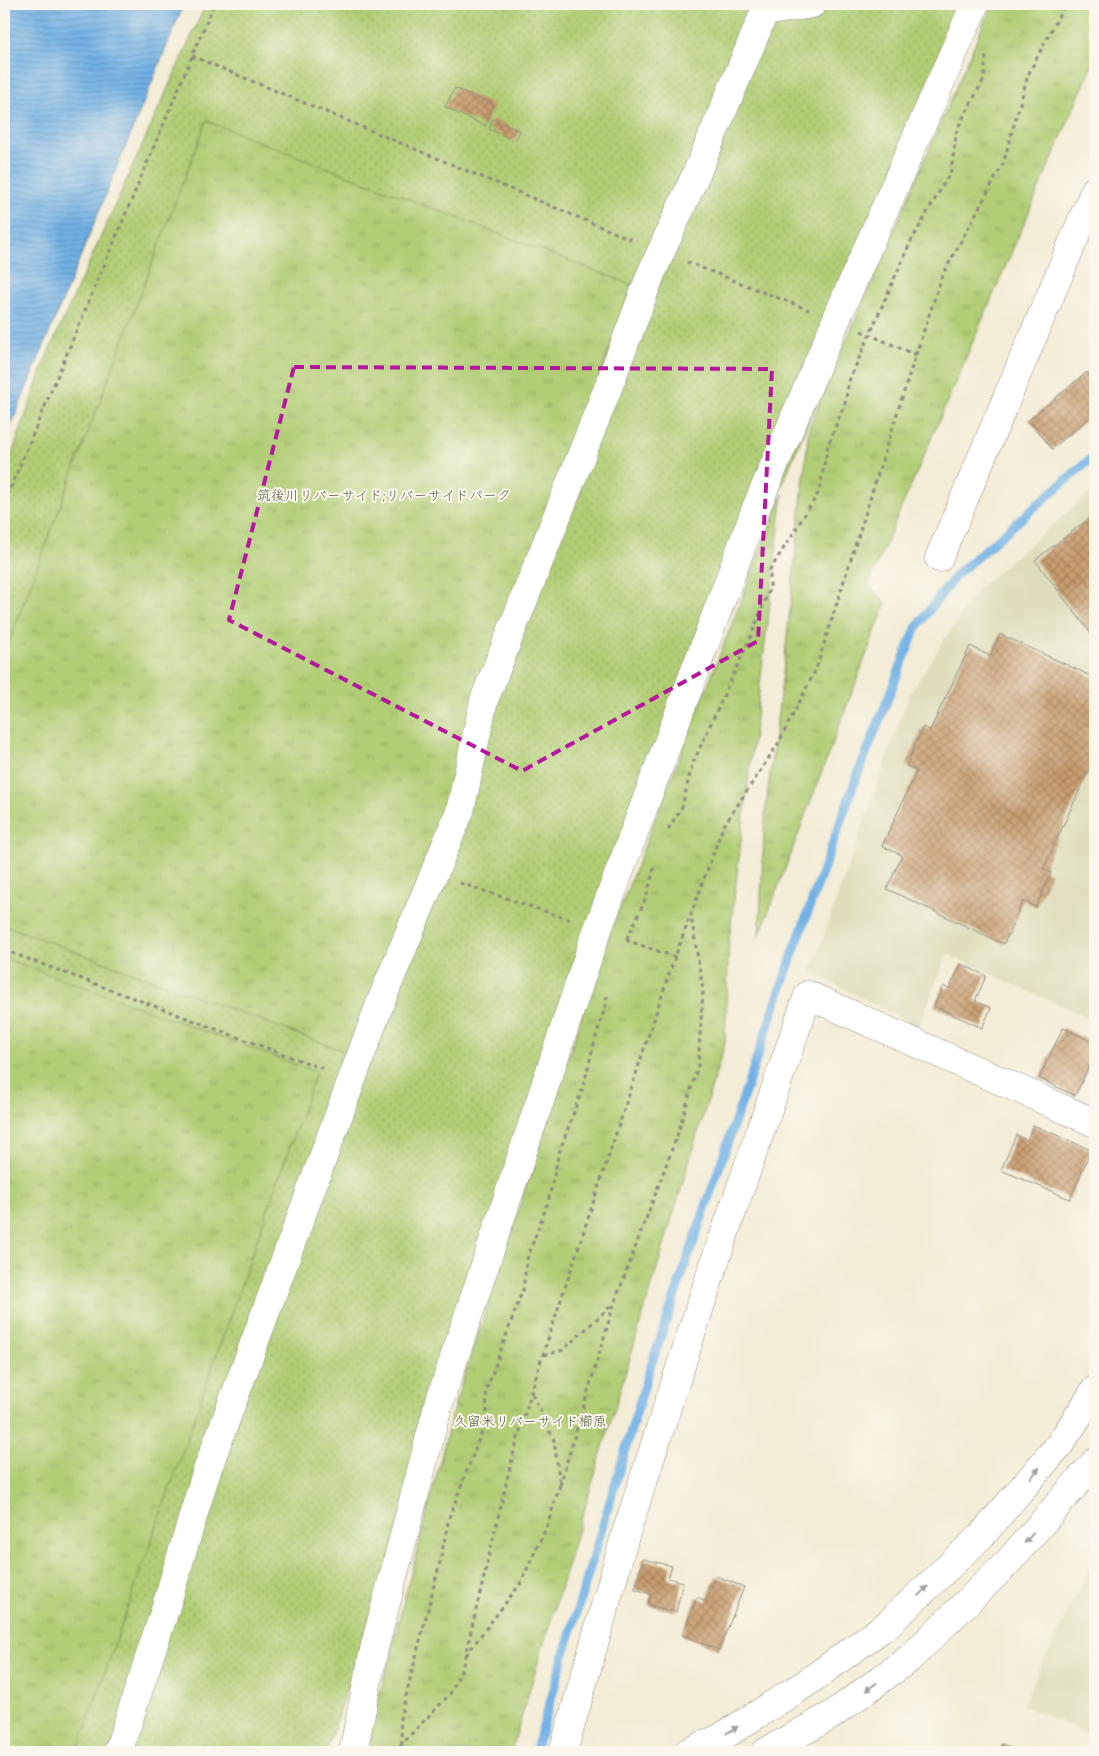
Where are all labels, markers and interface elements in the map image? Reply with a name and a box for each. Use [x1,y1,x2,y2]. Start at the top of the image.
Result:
park label: 筑後川リバーサイド;リバーサイドパーク [257,487,511,504]
park label: 久留米リバーサイド櫛原 [453,1413,607,1430]
one-way arrow [1029,1468,1041,1480]
one-way arrow [1023,1532,1035,1544]
one-way arrow [917,1585,929,1597]
one-way arrow [864,1682,877,1692]
one-way arrow [725,1725,738,1735]

